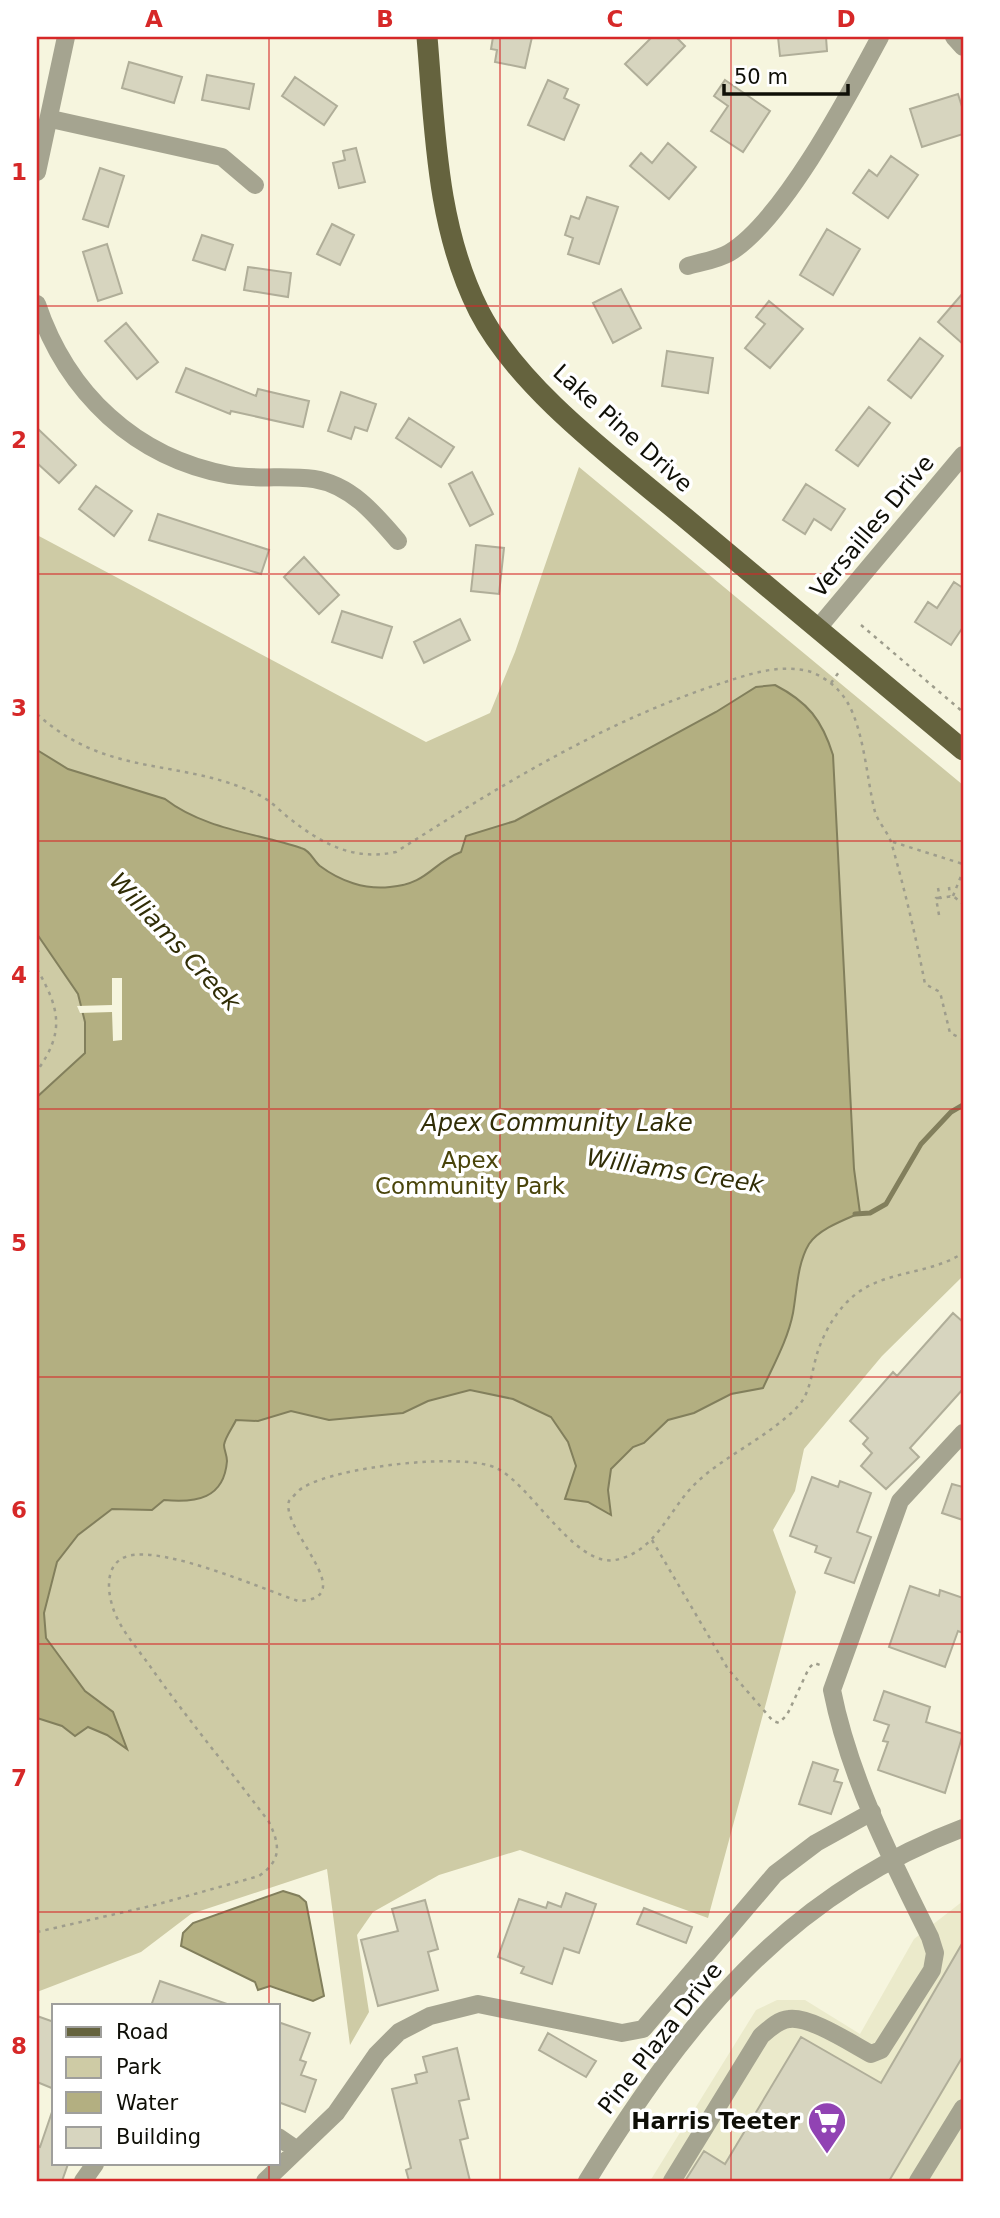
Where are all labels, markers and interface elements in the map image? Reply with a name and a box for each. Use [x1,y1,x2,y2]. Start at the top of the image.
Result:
text: A [145,6,163,32]
text: B [376,6,394,32]
text: C [607,6,623,32]
text: D [836,6,856,32]
scale bar [724,52,848,96]
text: 50 m [734,65,788,89]
text: 1 [11,159,27,185]
street label: Lake Pine Drive [548,359,698,497]
text: 2 [11,427,27,453]
street label: Versailles Drive [805,450,939,602]
text: 3 [11,695,27,721]
water label: Williams Creek [104,867,247,1018]
text: 4 [11,962,27,988]
water label: Apex Community Lake [419,1109,693,1137]
water label: Williams Creek [585,1143,767,1199]
park label: Apex Community Park [375,1147,566,1199]
text: 5 [11,1230,27,1256]
text: 6 [11,1497,27,1523]
text: 7 [11,1765,27,1791]
street label: Pine Plaza Drive [593,1957,727,2119]
legend [52,2004,280,2166]
text: Road [116,2020,169,2044]
text: 8 [11,2033,27,2059]
text: Park [116,2055,162,2079]
text: Water [116,2091,178,2115]
supermarket icon: Harris Teeter [806,2100,848,2155]
place label: Harris Teeter [631,2108,801,2134]
text: Building [116,2125,201,2149]

